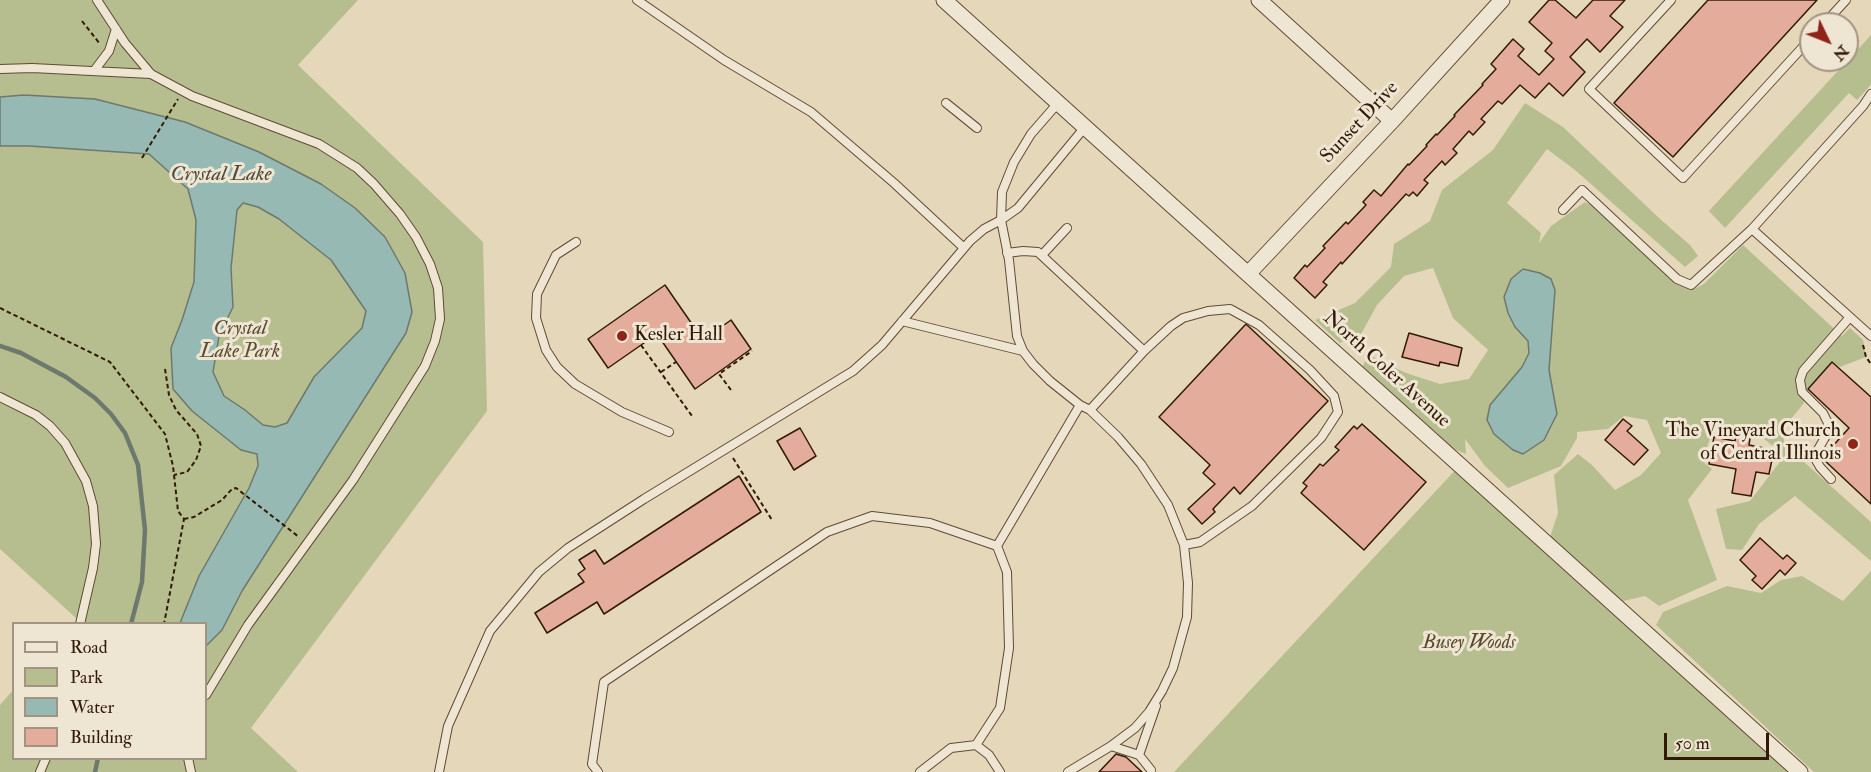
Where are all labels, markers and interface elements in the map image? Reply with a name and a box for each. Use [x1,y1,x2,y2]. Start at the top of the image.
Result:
north arrow [1799,12,1859,72]
text: N [1829,41,1853,65]
street label: Sunset Drive [1316,77,1404,169]
water label: Crystal Lake [170,162,272,188]
street label: North Coler Avenue [1317,307,1455,433]
park label: Crystal Lake Park [200,318,280,365]
place label: Kesler Hall [634,324,723,348]
marker: Kesler Hall [615,329,629,343]
place label: The Vineyard Church of Central Illinois [1665,420,1841,467]
marker: The Vineyard Church of Central Illinois [1846,437,1860,451]
legend [12,622,207,760]
park label: Busey Woods [1422,632,1516,656]
text: Road [70,636,108,659]
text: Park [70,666,103,689]
text: Water [70,696,114,719]
scale bar [1667,721,1772,759]
text: Building [70,726,132,749]
text: 50 m [1675,732,1710,755]

